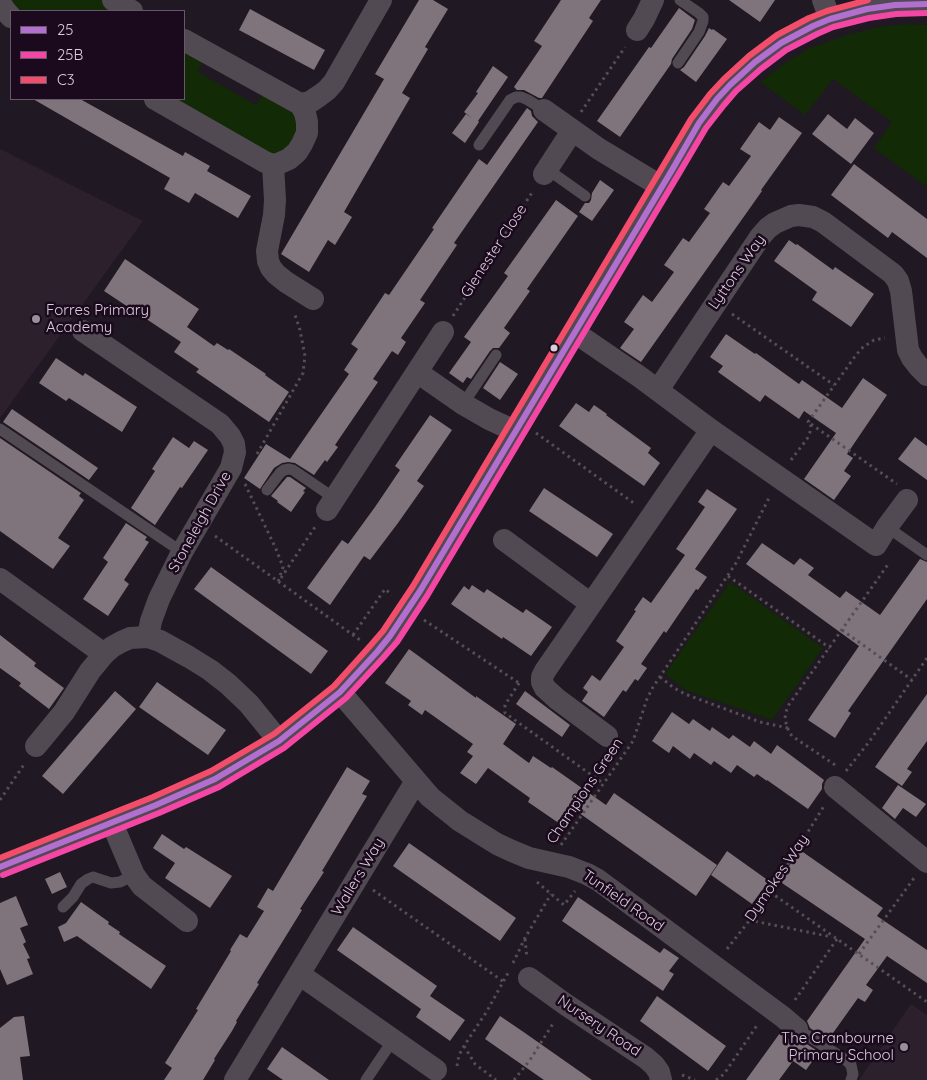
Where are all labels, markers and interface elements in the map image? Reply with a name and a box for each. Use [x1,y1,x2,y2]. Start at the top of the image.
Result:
legend [10,10,185,100]
text: 25 [57,20,74,39]
text: 25B [57,45,83,64]
text: C3 [57,70,75,89]
street label: Glenester Close [457,201,531,301]
street label: Lyttons Way [705,231,769,313]
place label: Forres Primary Academy [46,301,149,336]
marker: Forres Primary Academy [30,313,42,325]
unlabelled marker [549,343,559,353]
street label: Stoneleigh Drive [165,468,235,576]
street label: Champions Green [543,735,627,847]
street label: Dymokes Way [741,831,813,925]
street label: Wallers Way [328,835,388,919]
street label: Tunfield Road [579,866,667,936]
street label: Nursery Road [554,992,644,1060]
place label: The Cranbourne Primary School [781,1029,894,1064]
marker: The Cranbourne Primary School [898,1041,910,1053]

